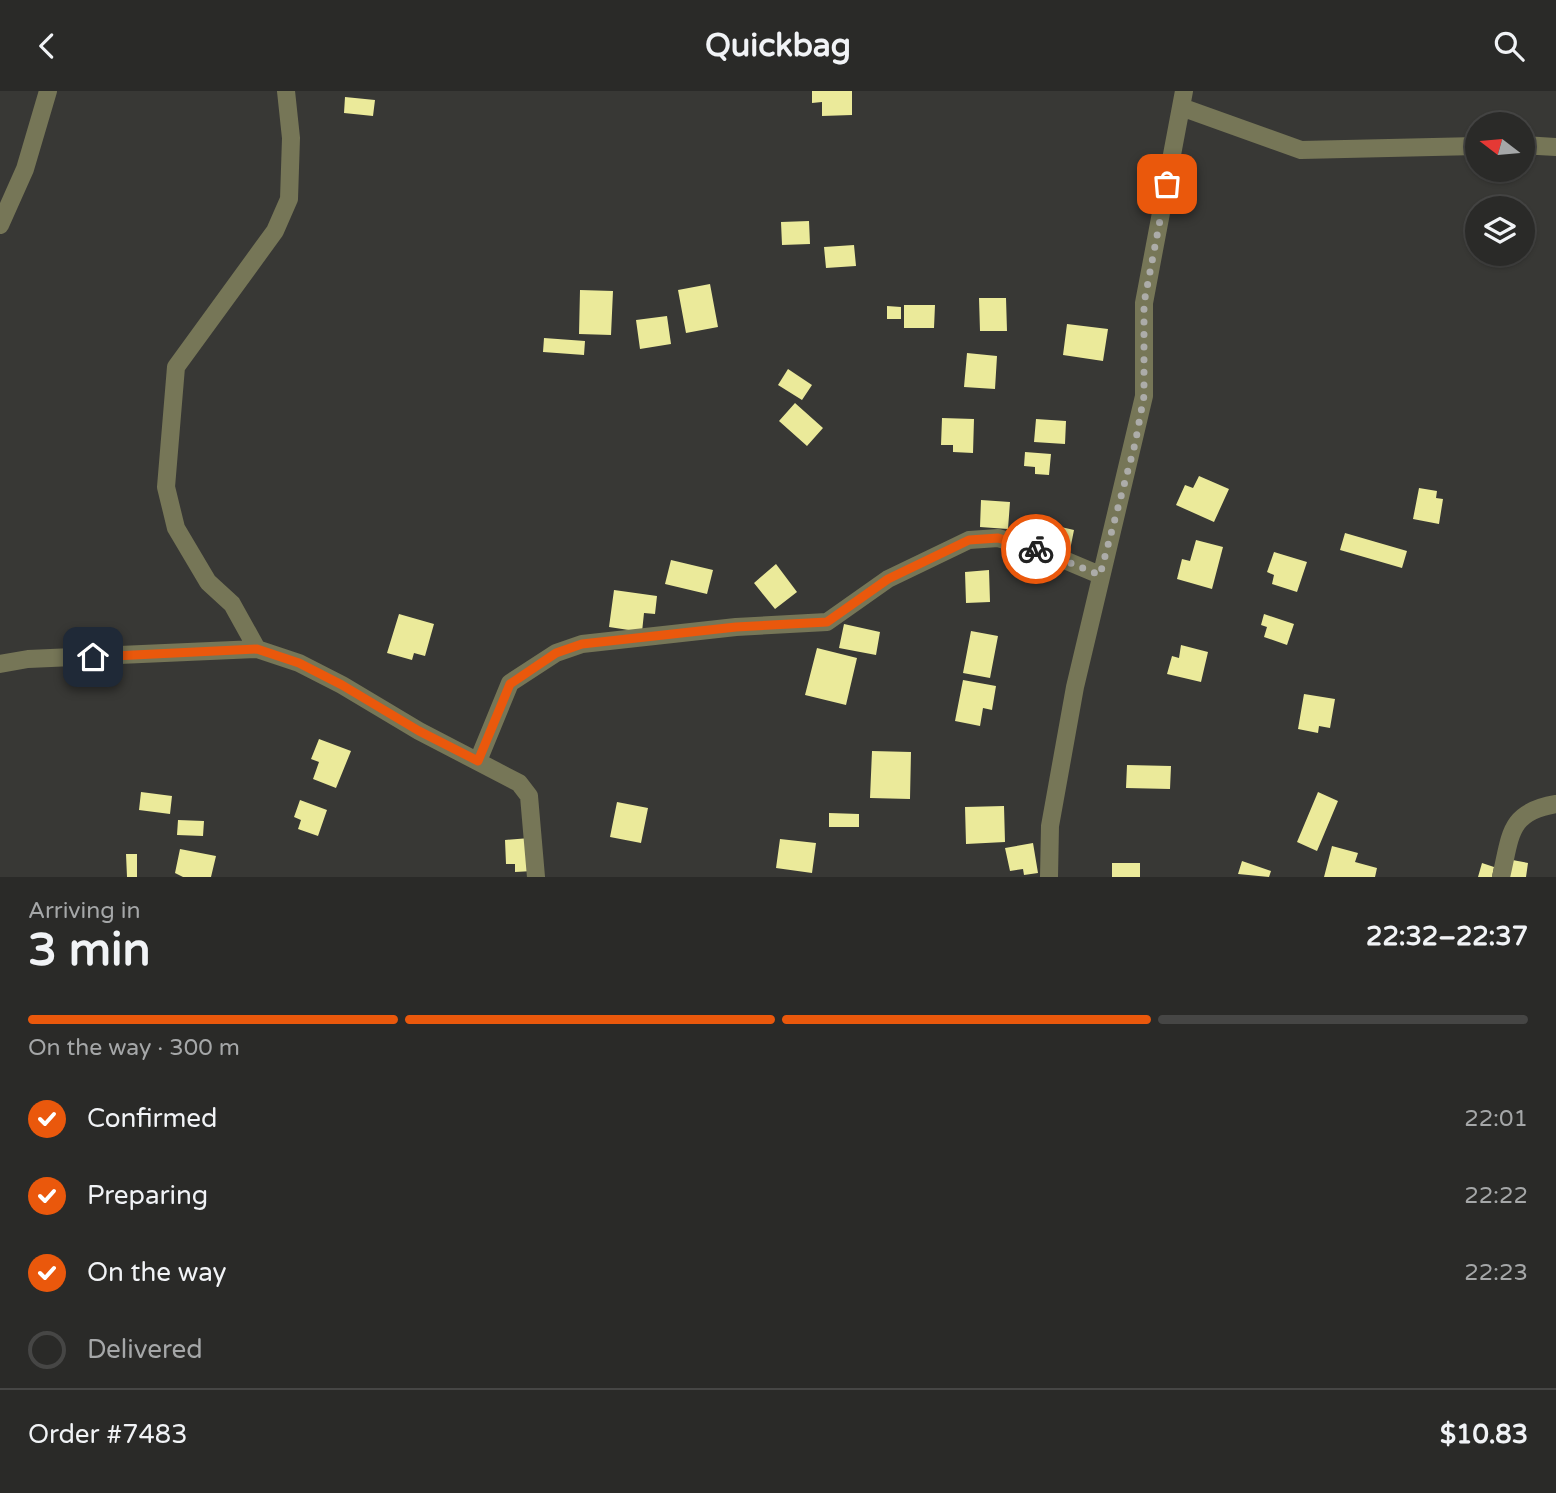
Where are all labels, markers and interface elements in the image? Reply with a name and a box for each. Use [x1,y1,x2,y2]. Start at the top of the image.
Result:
icon: back [28,27,66,65]
text: Quickbag [705,27,851,65]
icon: search [1490,27,1528,65]
north arrow [1465,112,1535,182]
map controls [1465,112,1535,266]
pin [1137,154,1197,214]
icon: bag [1148,165,1186,203]
button: layers [1465,196,1535,266]
courier [1001,514,1071,584]
icon: bike [1017,530,1055,568]
pin [63,627,123,687]
icon: home [74,638,112,676]
text: Arriving in [28,897,141,925]
text: 22:32–22:37 [1366,921,1528,952]
text: 3 min [28,923,151,978]
text: On the way · 300 m [28,1034,240,1062]
icon: check [28,1100,66,1138]
text: Confirmed [87,1103,217,1134]
text: 22:01 [1464,1105,1528,1133]
icon: check [28,1177,66,1215]
text: Preparing [87,1180,208,1211]
text: 22:22 [1464,1182,1528,1210]
icon: check [28,1254,66,1292]
text: On the way [87,1257,227,1288]
text: 22:23 [1464,1259,1528,1287]
text: Delivered [87,1334,203,1365]
text: Order #7483 [28,1419,188,1450]
text: $10.83 [1440,1419,1528,1450]

